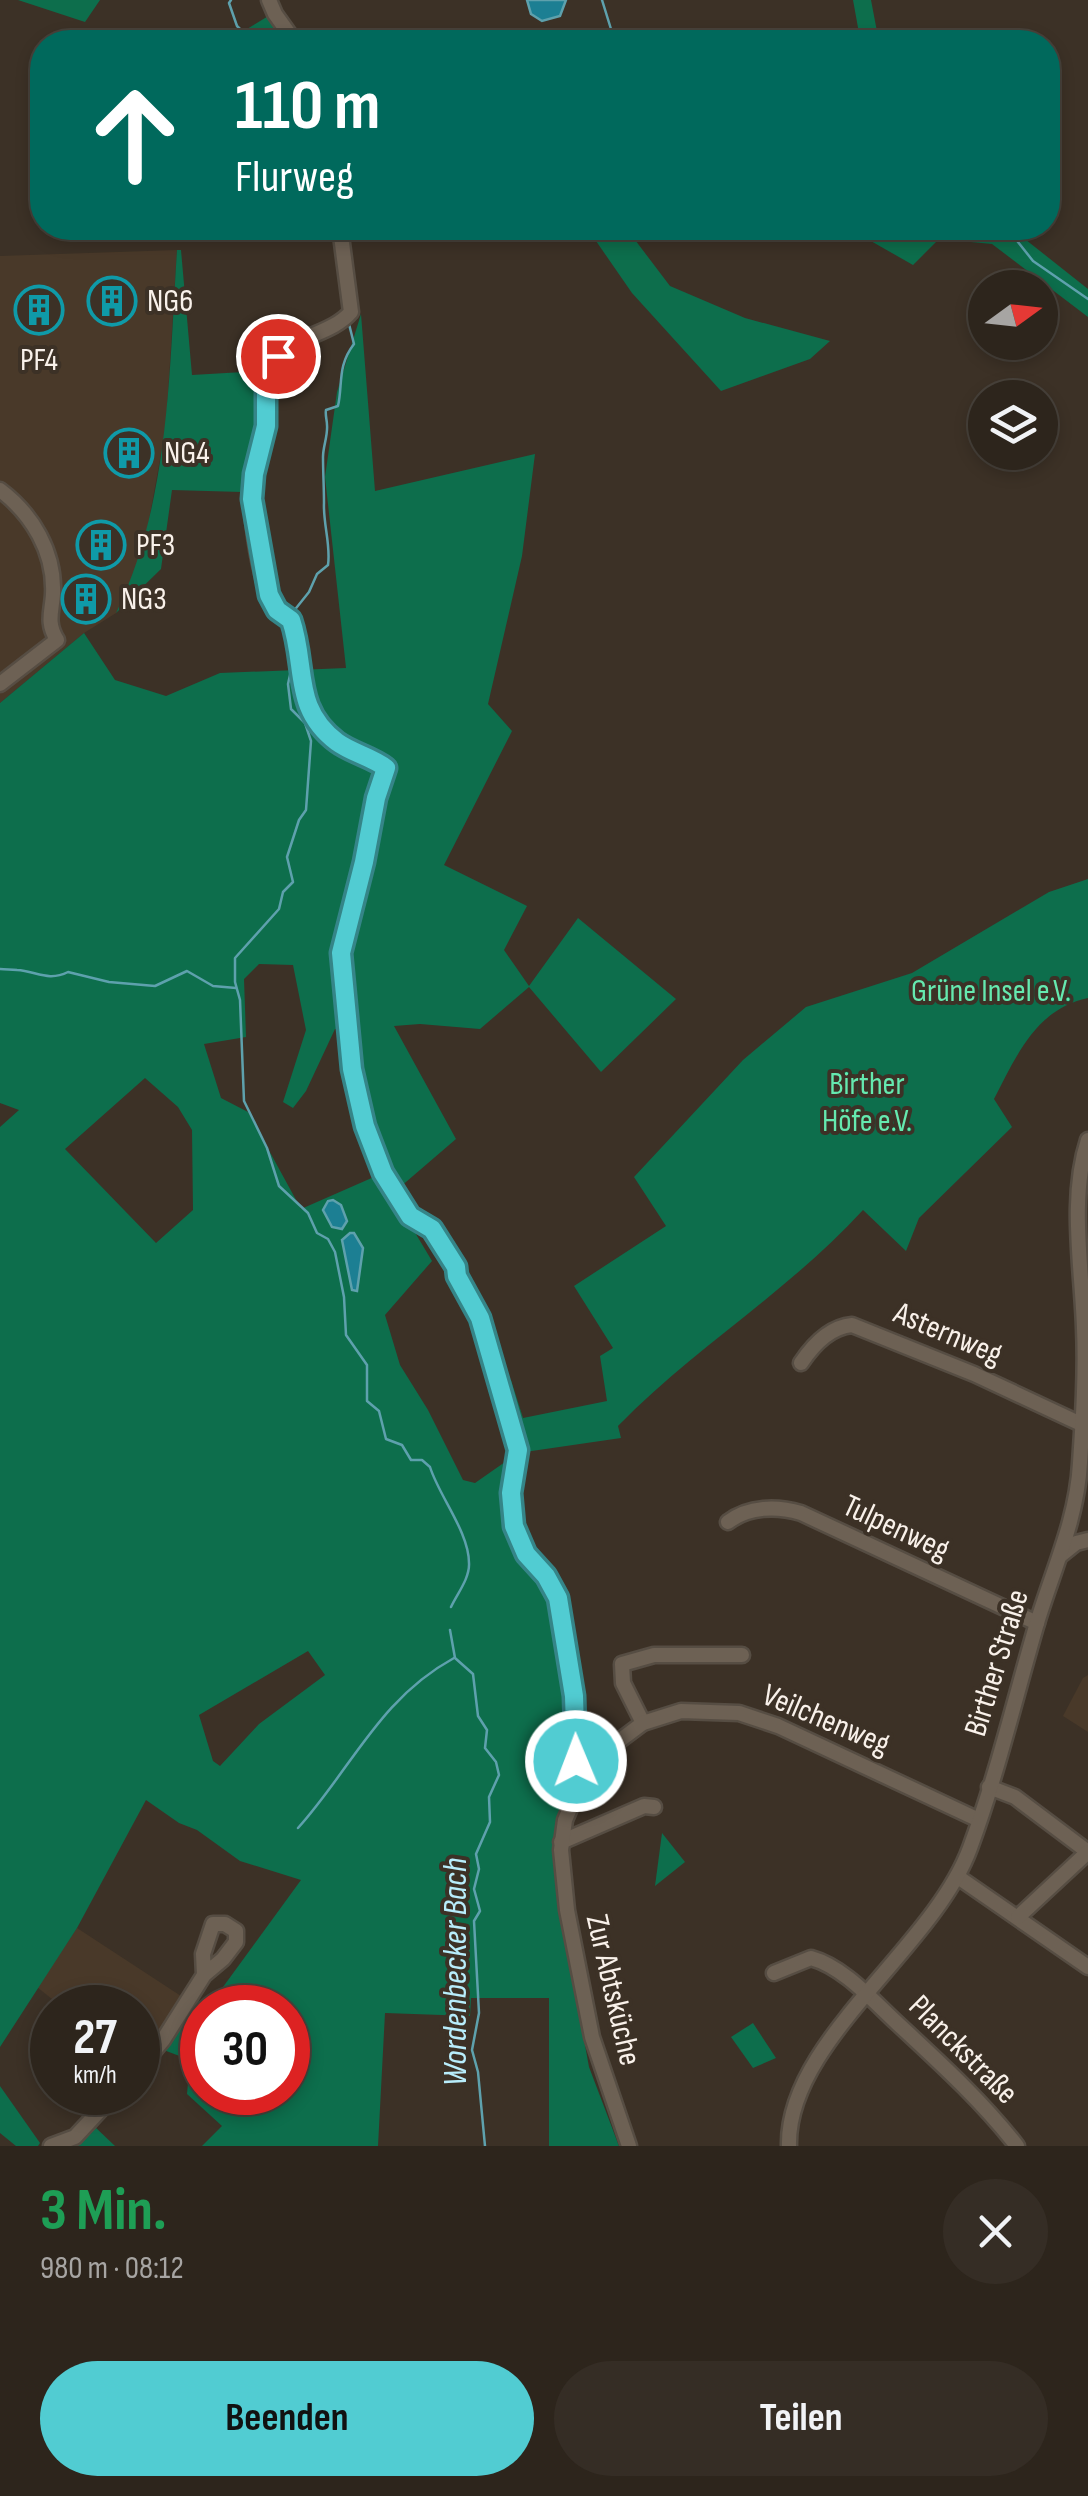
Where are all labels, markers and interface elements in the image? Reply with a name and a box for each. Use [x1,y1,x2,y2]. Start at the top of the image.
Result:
text: 110 m [235,65,381,149]
icon: ahead [70,70,200,200]
text: Flurweg [235,150,354,205]
north arrow [968,270,1058,360]
map controls [968,270,1058,470]
building icon: NG6 [86,275,138,327]
place label: NG6 [147,282,193,321]
building icon: PF4 [13,284,65,336]
pin [236,314,321,399]
icon: arrive [251,329,306,384]
place label: PF4 [20,341,58,380]
button: layers [968,380,1058,470]
building icon: NG4 [103,427,155,479]
place label: NG4 [164,434,210,473]
building icon: PF3 [75,519,127,571]
place label: PF3 [136,526,175,565]
building icon: NG3 [60,573,112,625]
place label: NG3 [121,580,167,619]
park label: Grüne Insel e.V. [911,972,1071,1011]
park label: Birther Höfe e.V. [822,1065,912,1141]
street label: Asternweg [887,1293,1008,1374]
street label: Tulpenweg [836,1486,956,1570]
street label: Birther Straße [956,1585,1038,1741]
street label: Veilchenweg [756,1676,896,1764]
position arrow [524,1709,628,1813]
water label: Wordenbecker Bach [434,1858,477,2086]
street label: Zur Abtsküche [577,1911,649,2069]
speed limit sign: 30 [180,1985,310,2115]
street label: Planckstraße [900,1987,1026,2113]
text: 27 [73,2008,117,2068]
text: km/h [73,2060,117,2091]
text: 3 Min. [40,2175,167,2247]
button: close [943,2179,1048,2284]
text: 980 m · 08:12 [40,2249,184,2288]
button: Beenden [40,2361,534,2476]
button: Teilen [554,2361,1048,2476]

